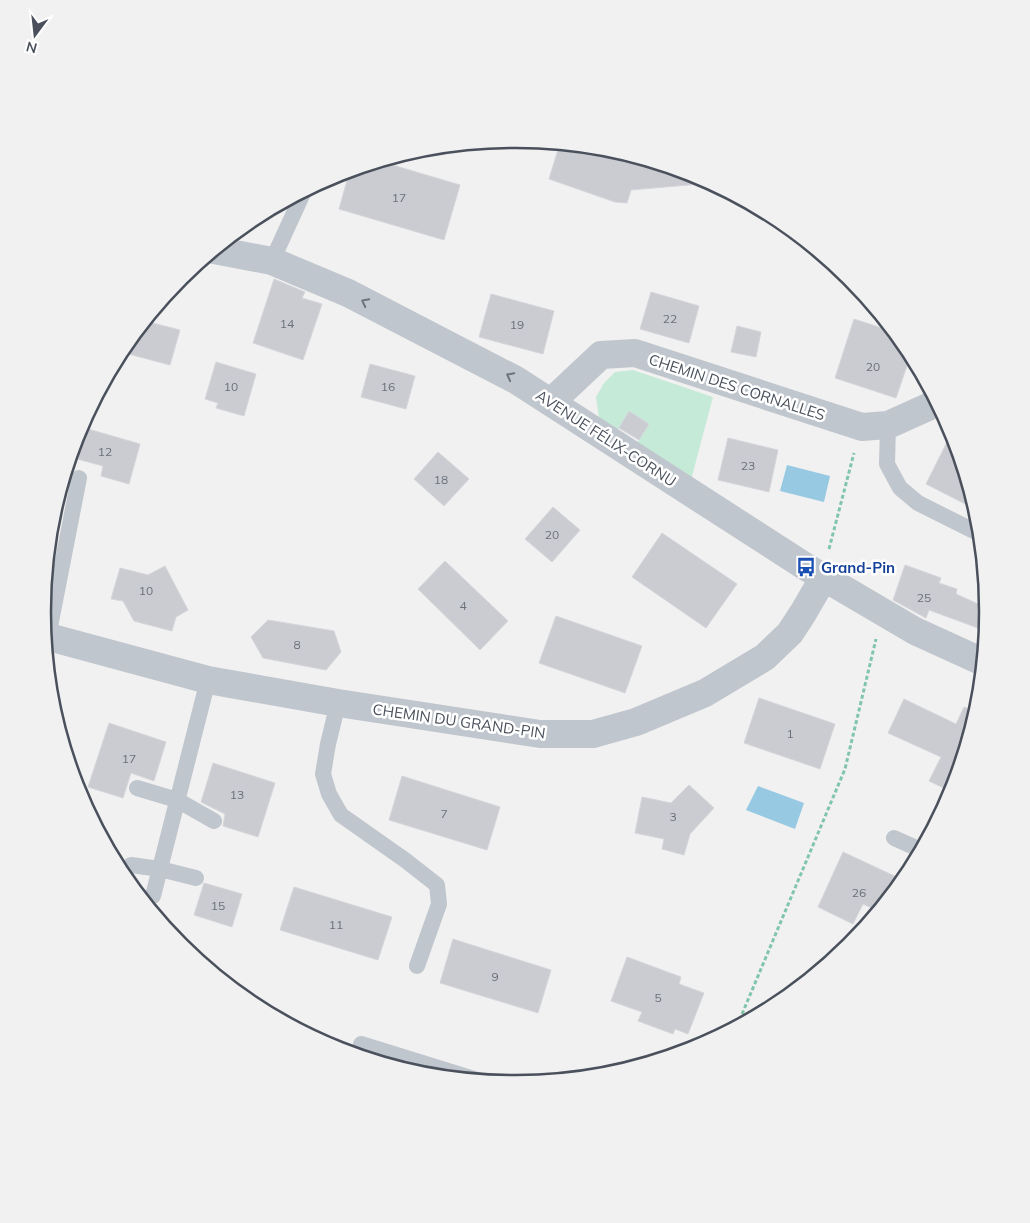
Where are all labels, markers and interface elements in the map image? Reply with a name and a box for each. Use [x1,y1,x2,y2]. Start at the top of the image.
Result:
north arrow [10,10,60,60]
text: N [24,37,39,58]
house number: 17 [392,190,406,205]
one-way arrow [362,298,371,308]
house number: 22 [663,311,677,326]
house number: 14 [280,316,294,331]
house number: 19 [510,317,524,332]
street label: CHEMIN DES CORNALLES [647,350,827,424]
house number: 20 [866,359,880,374]
one-way arrow [506,373,515,383]
house number: 10 [224,379,238,394]
house number: 16 [381,379,395,394]
street label: AVENUE FÉLIX-CORNU [532,385,680,491]
house number: 12 [98,444,112,459]
house number: 23 [741,458,755,473]
house number: 18 [434,472,448,487]
house number: 20 [545,527,559,542]
bus stop icon: Grand-Pin [795,556,817,578]
place label: Grand-Pin [821,558,895,577]
house number: 10 [139,583,153,598]
house number: 25 [917,590,931,605]
house number: 4 [459,598,467,613]
house number: 8 [293,637,301,652]
street label: CHEMIN DU GRAND-PIN [371,699,547,743]
house number: 1 [786,726,794,741]
house number: 17 [122,751,136,766]
house number: 13 [230,787,244,802]
house number: 7 [440,806,448,821]
house number: 3 [669,809,677,824]
house number: 26 [852,885,866,900]
house number: 15 [211,898,225,913]
house number: 11 [329,917,343,932]
house number: 9 [491,969,499,984]
house number: 5 [654,990,662,1005]

